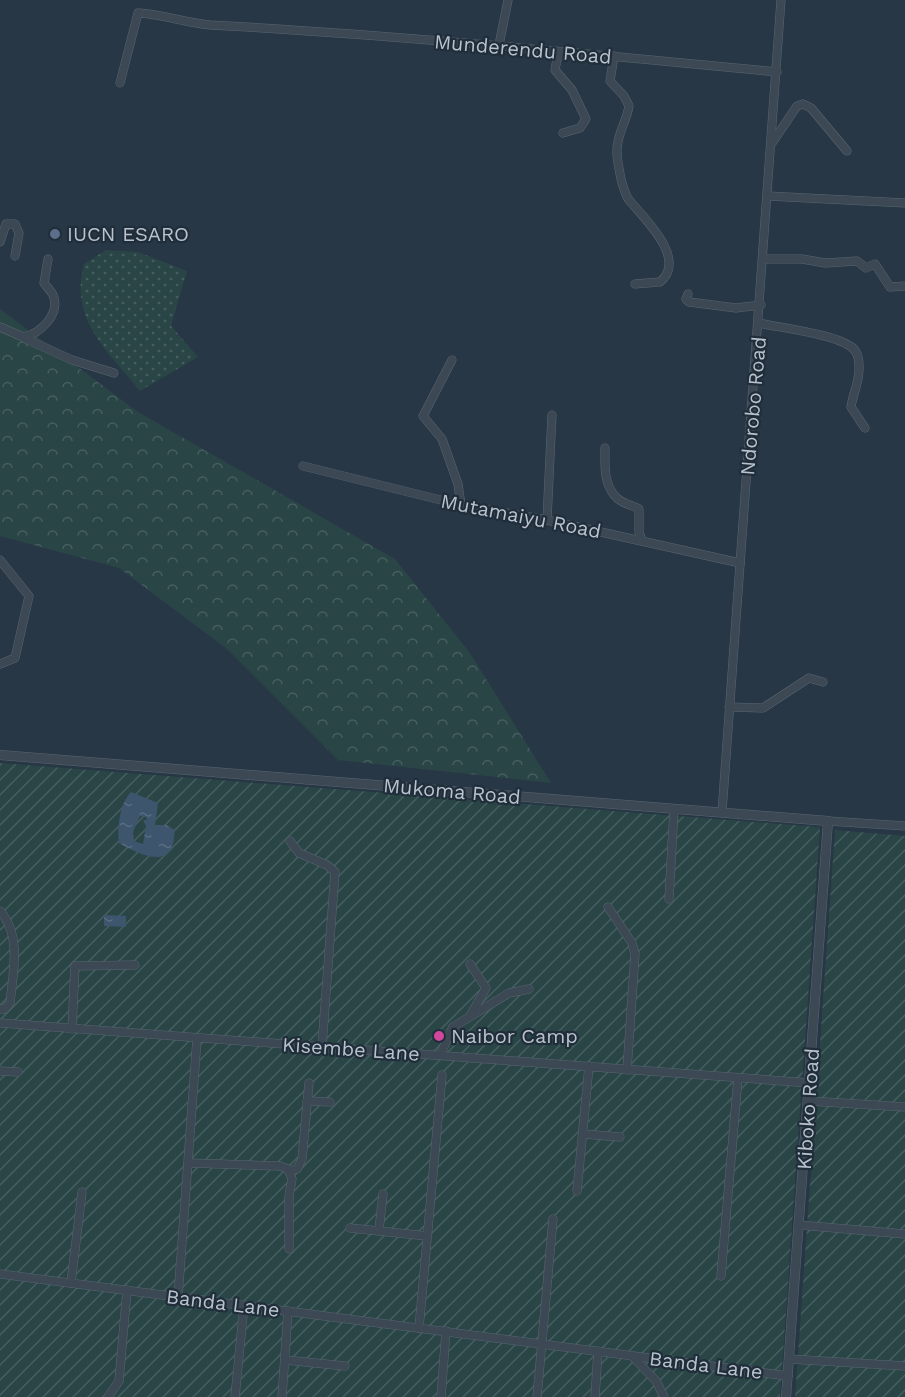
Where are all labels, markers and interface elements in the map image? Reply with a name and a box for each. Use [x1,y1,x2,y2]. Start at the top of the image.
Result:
street label: Munderendu Road [433,29,613,69]
place label: IUCN ESARO [67,222,189,246]
marker: IUCN ESARO [48,227,62,241]
street label: Ndorobo Road [735,336,771,476]
street label: Mutamaiyu Road [439,489,603,543]
street label: Mukoma Road [382,773,522,809]
place label: Naibor Camp [451,1024,578,1048]
marker: Naibor Camp [432,1029,446,1043]
street label: Kisembe Lane [281,1032,421,1066]
street label: Kiboko Road [792,1048,824,1170]
street label: Banda Lane [165,1284,281,1322]
street label: Banda Lane [648,1346,764,1384]

